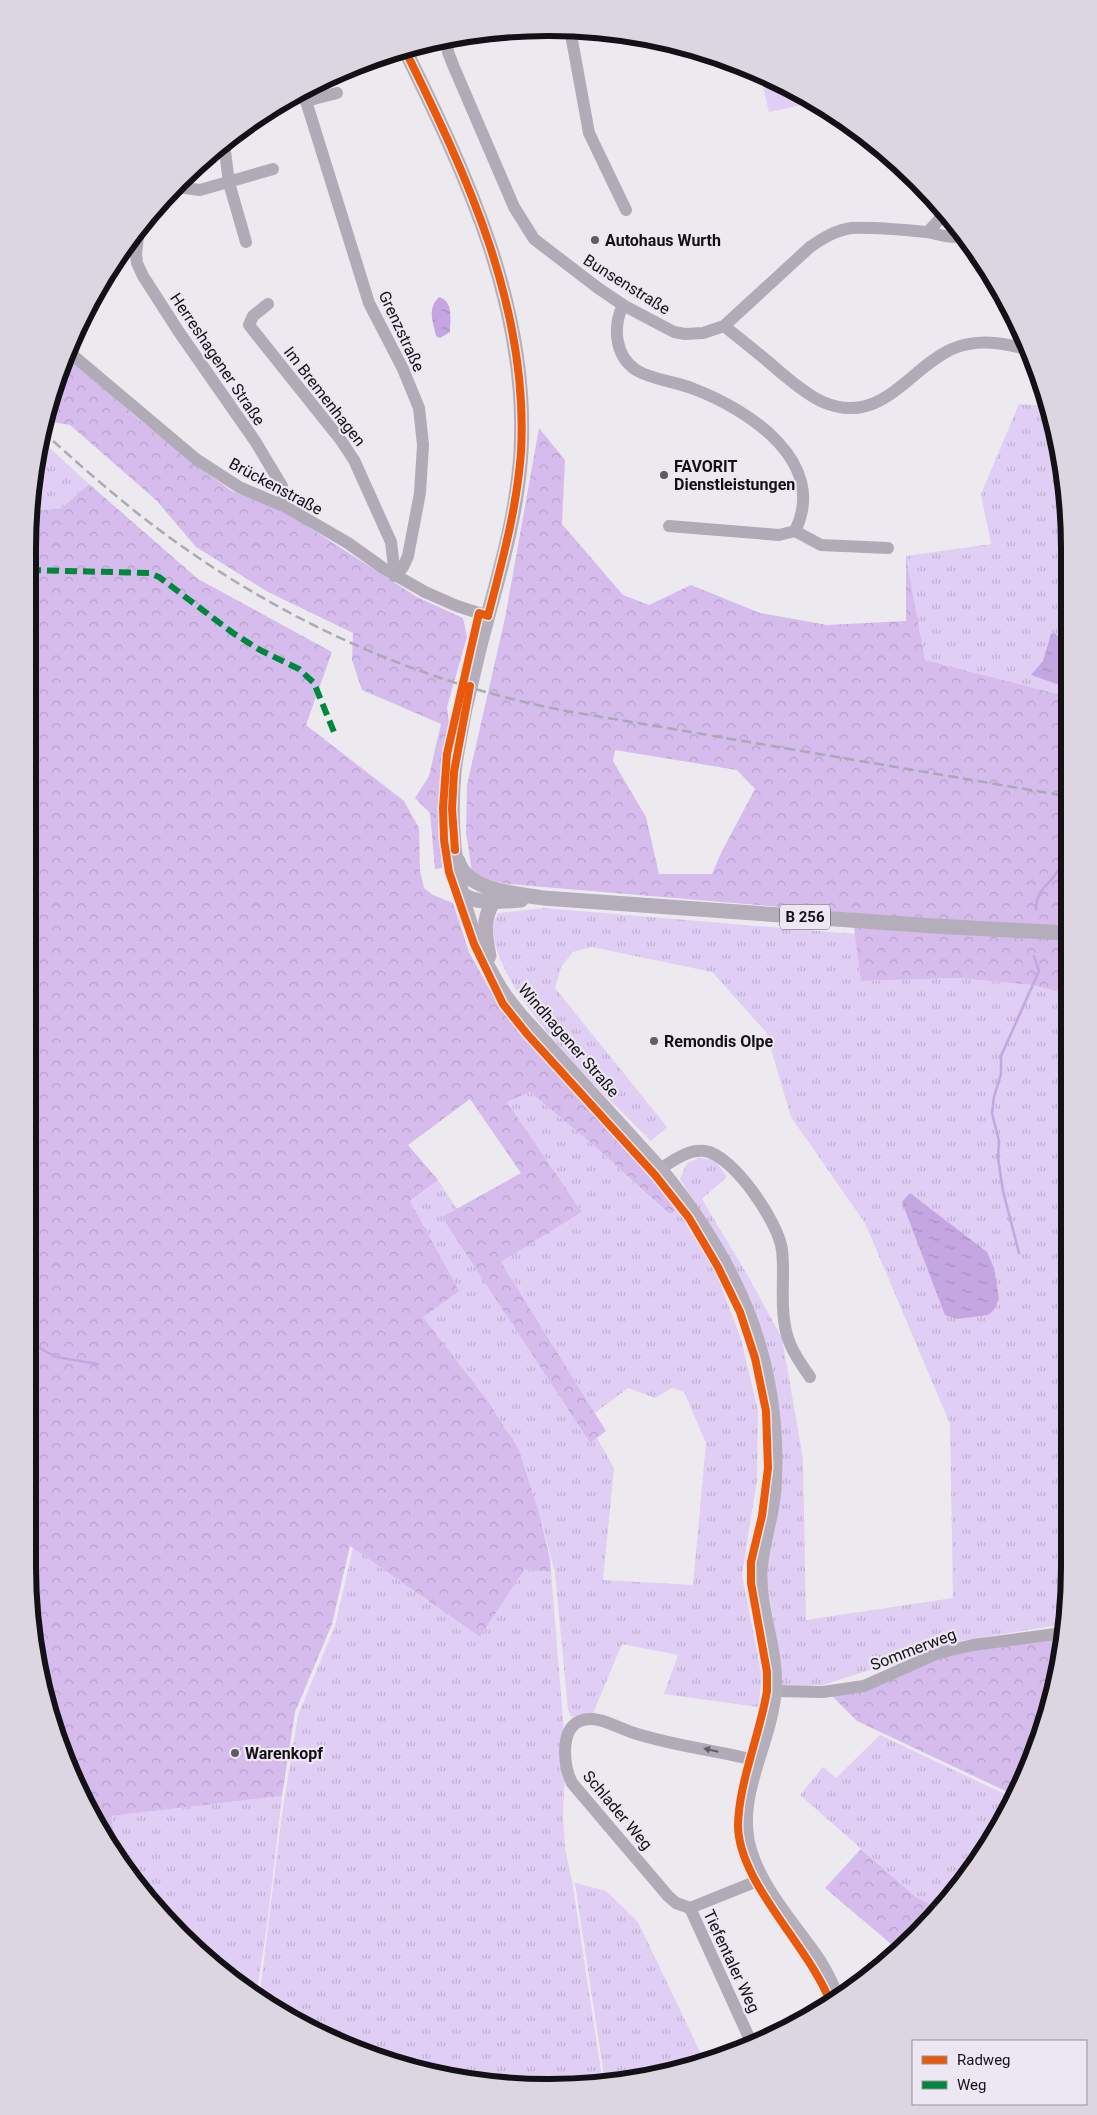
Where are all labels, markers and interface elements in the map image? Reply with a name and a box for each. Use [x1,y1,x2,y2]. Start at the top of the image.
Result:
place label: Autohaus Wurth [605,231,721,250]
marker: Autohaus Wurth [589,234,601,246]
street label: Bunsenstraße [580,250,674,319]
street label: Grenzstraße [375,288,428,375]
street label: Herreshagener Straße [166,289,269,429]
street label: Im Bremenhagen [280,343,369,450]
street label: Brückenstraße [226,454,326,519]
place label: FAVORIT Dienstleistungen [674,457,795,494]
marker: FAVORIT Dienstleistungen [658,469,670,481]
road number: B 256 [780,904,830,930]
street label: Windhagener Straße [514,980,623,1101]
place label: Remondis Olpe [664,1032,773,1051]
marker: Remondis Olpe [648,1035,660,1047]
street label: Sommerweg [868,1624,959,1675]
place label: Warenkopf [245,1744,323,1763]
one-way arrow [703,1746,718,1754]
marker: Warenkopf [229,1747,241,1759]
street label: Schlader Weg [579,1767,656,1854]
street label: Tiefentaler Weg [699,1907,764,2016]
legend [912,2040,1087,2105]
text: Radweg [957,2051,1011,2069]
text: Weg [957,2076,986,2094]

